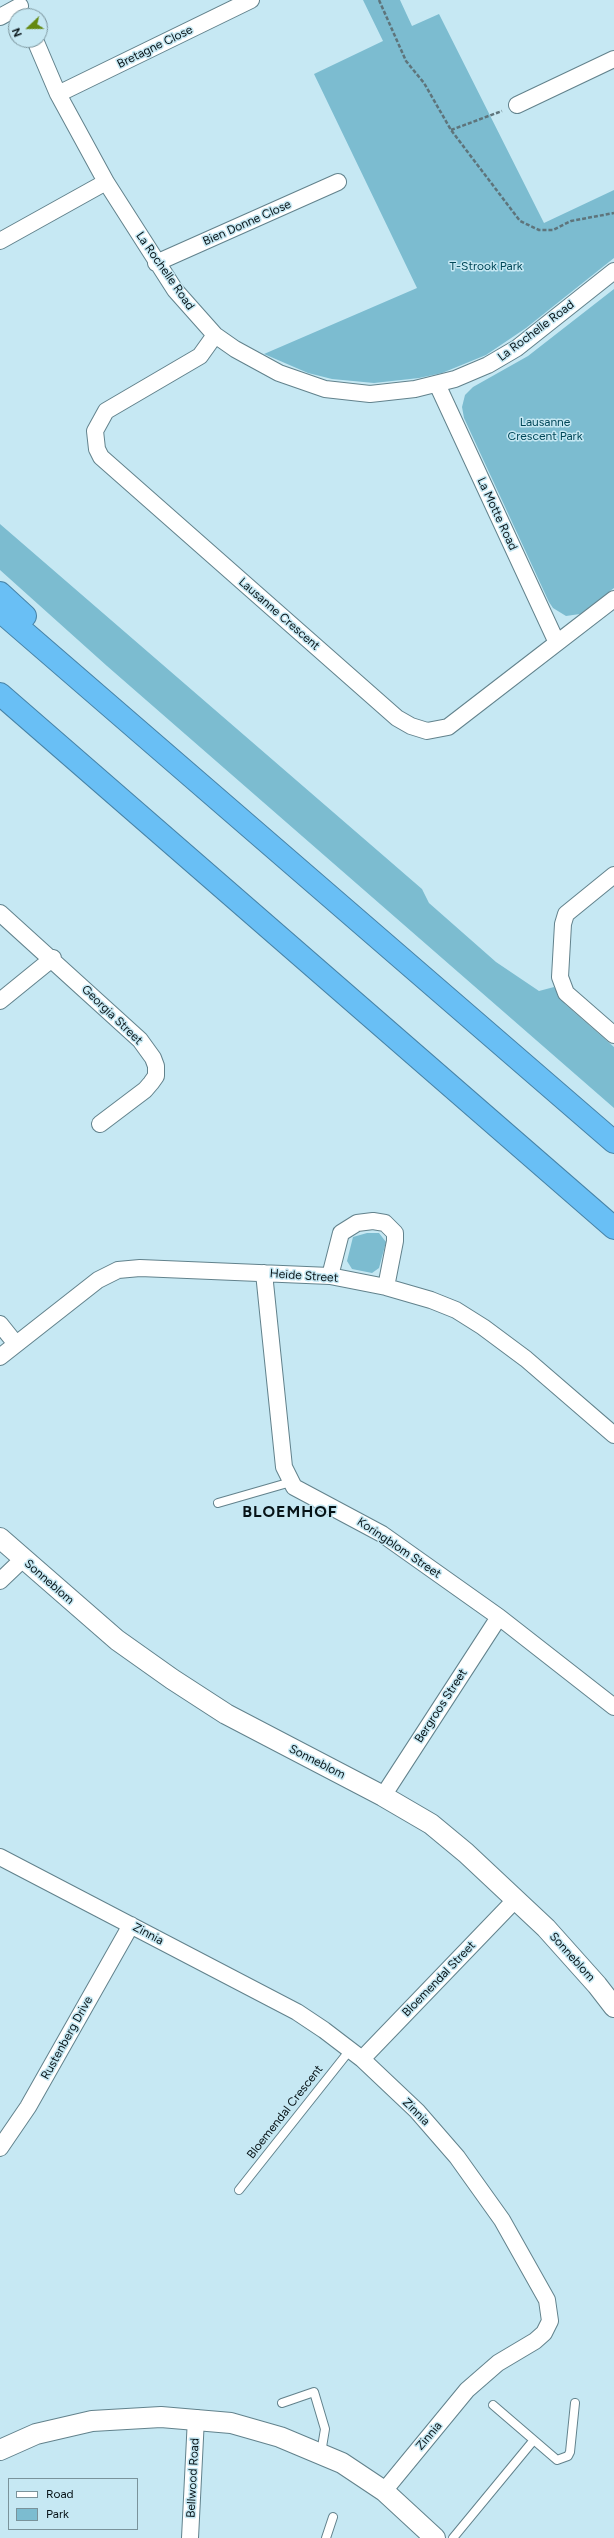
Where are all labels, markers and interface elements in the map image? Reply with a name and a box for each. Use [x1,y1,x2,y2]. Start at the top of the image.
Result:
north arrow [8,8,48,48]
street label: Bretagne Close [115,23,195,71]
text: N [10,26,25,39]
street label: Bien Donne Close [201,197,293,249]
street label: La Rochelle Road [133,229,197,313]
park label: T-Strook Park [449,259,523,273]
street label: La Rochelle Road [495,298,577,364]
park label: Lausanne Crescent Park [508,415,582,443]
street label: La Motte Road [474,475,520,553]
street label: Lausanne Crescent [235,575,323,653]
street label: Georgia Street [79,982,145,1048]
street label: Heide Street [269,1266,339,1286]
district label: BLOEMHOF [242,1502,338,1522]
street label: Koringblom Street [354,1515,444,1581]
street label: Sonneblom [21,1557,77,1607]
street label: Bergroos Street [412,1666,470,1746]
street label: Sonneblom [287,1742,347,1782]
street label: Zinnia [130,1920,166,1948]
street label: Sonneblom [546,1929,598,1985]
street label: Bloemendal Street [399,1938,479,2020]
street label: Rustenberg Drive [38,1994,96,2082]
street label: Bloemendal Crescent [244,2062,326,2162]
street label: Zinnia [399,2095,433,2129]
street label: Zinnia [413,2419,445,2453]
street label: Bellwood Road [184,2438,202,2518]
legend [8,2478,138,2530]
text: Road [46,2487,74,2501]
text: Park [46,2507,69,2521]

